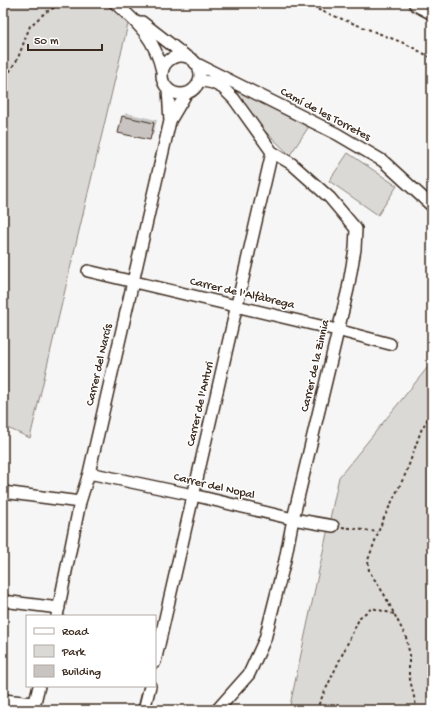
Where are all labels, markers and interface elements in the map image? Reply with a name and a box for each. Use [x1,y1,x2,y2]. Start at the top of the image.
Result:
scale bar [28,26,102,52]
text: 50 m [34,35,59,49]
street label: Camí de les Torretes [277,85,373,145]
street label: Carrer de l'Alfàbrega [188,275,296,313]
street label: Carrer de la Zinnia [299,318,333,413]
street label: Carrer del Narcís [84,322,116,407]
street label: Carrer de l'Anturi [184,360,218,448]
street label: Carrer del Nopal [172,471,256,503]
legend [26,615,156,687]
text: Road [62,626,89,640]
text: Park [61,646,87,660]
text: Building [61,666,101,680]

